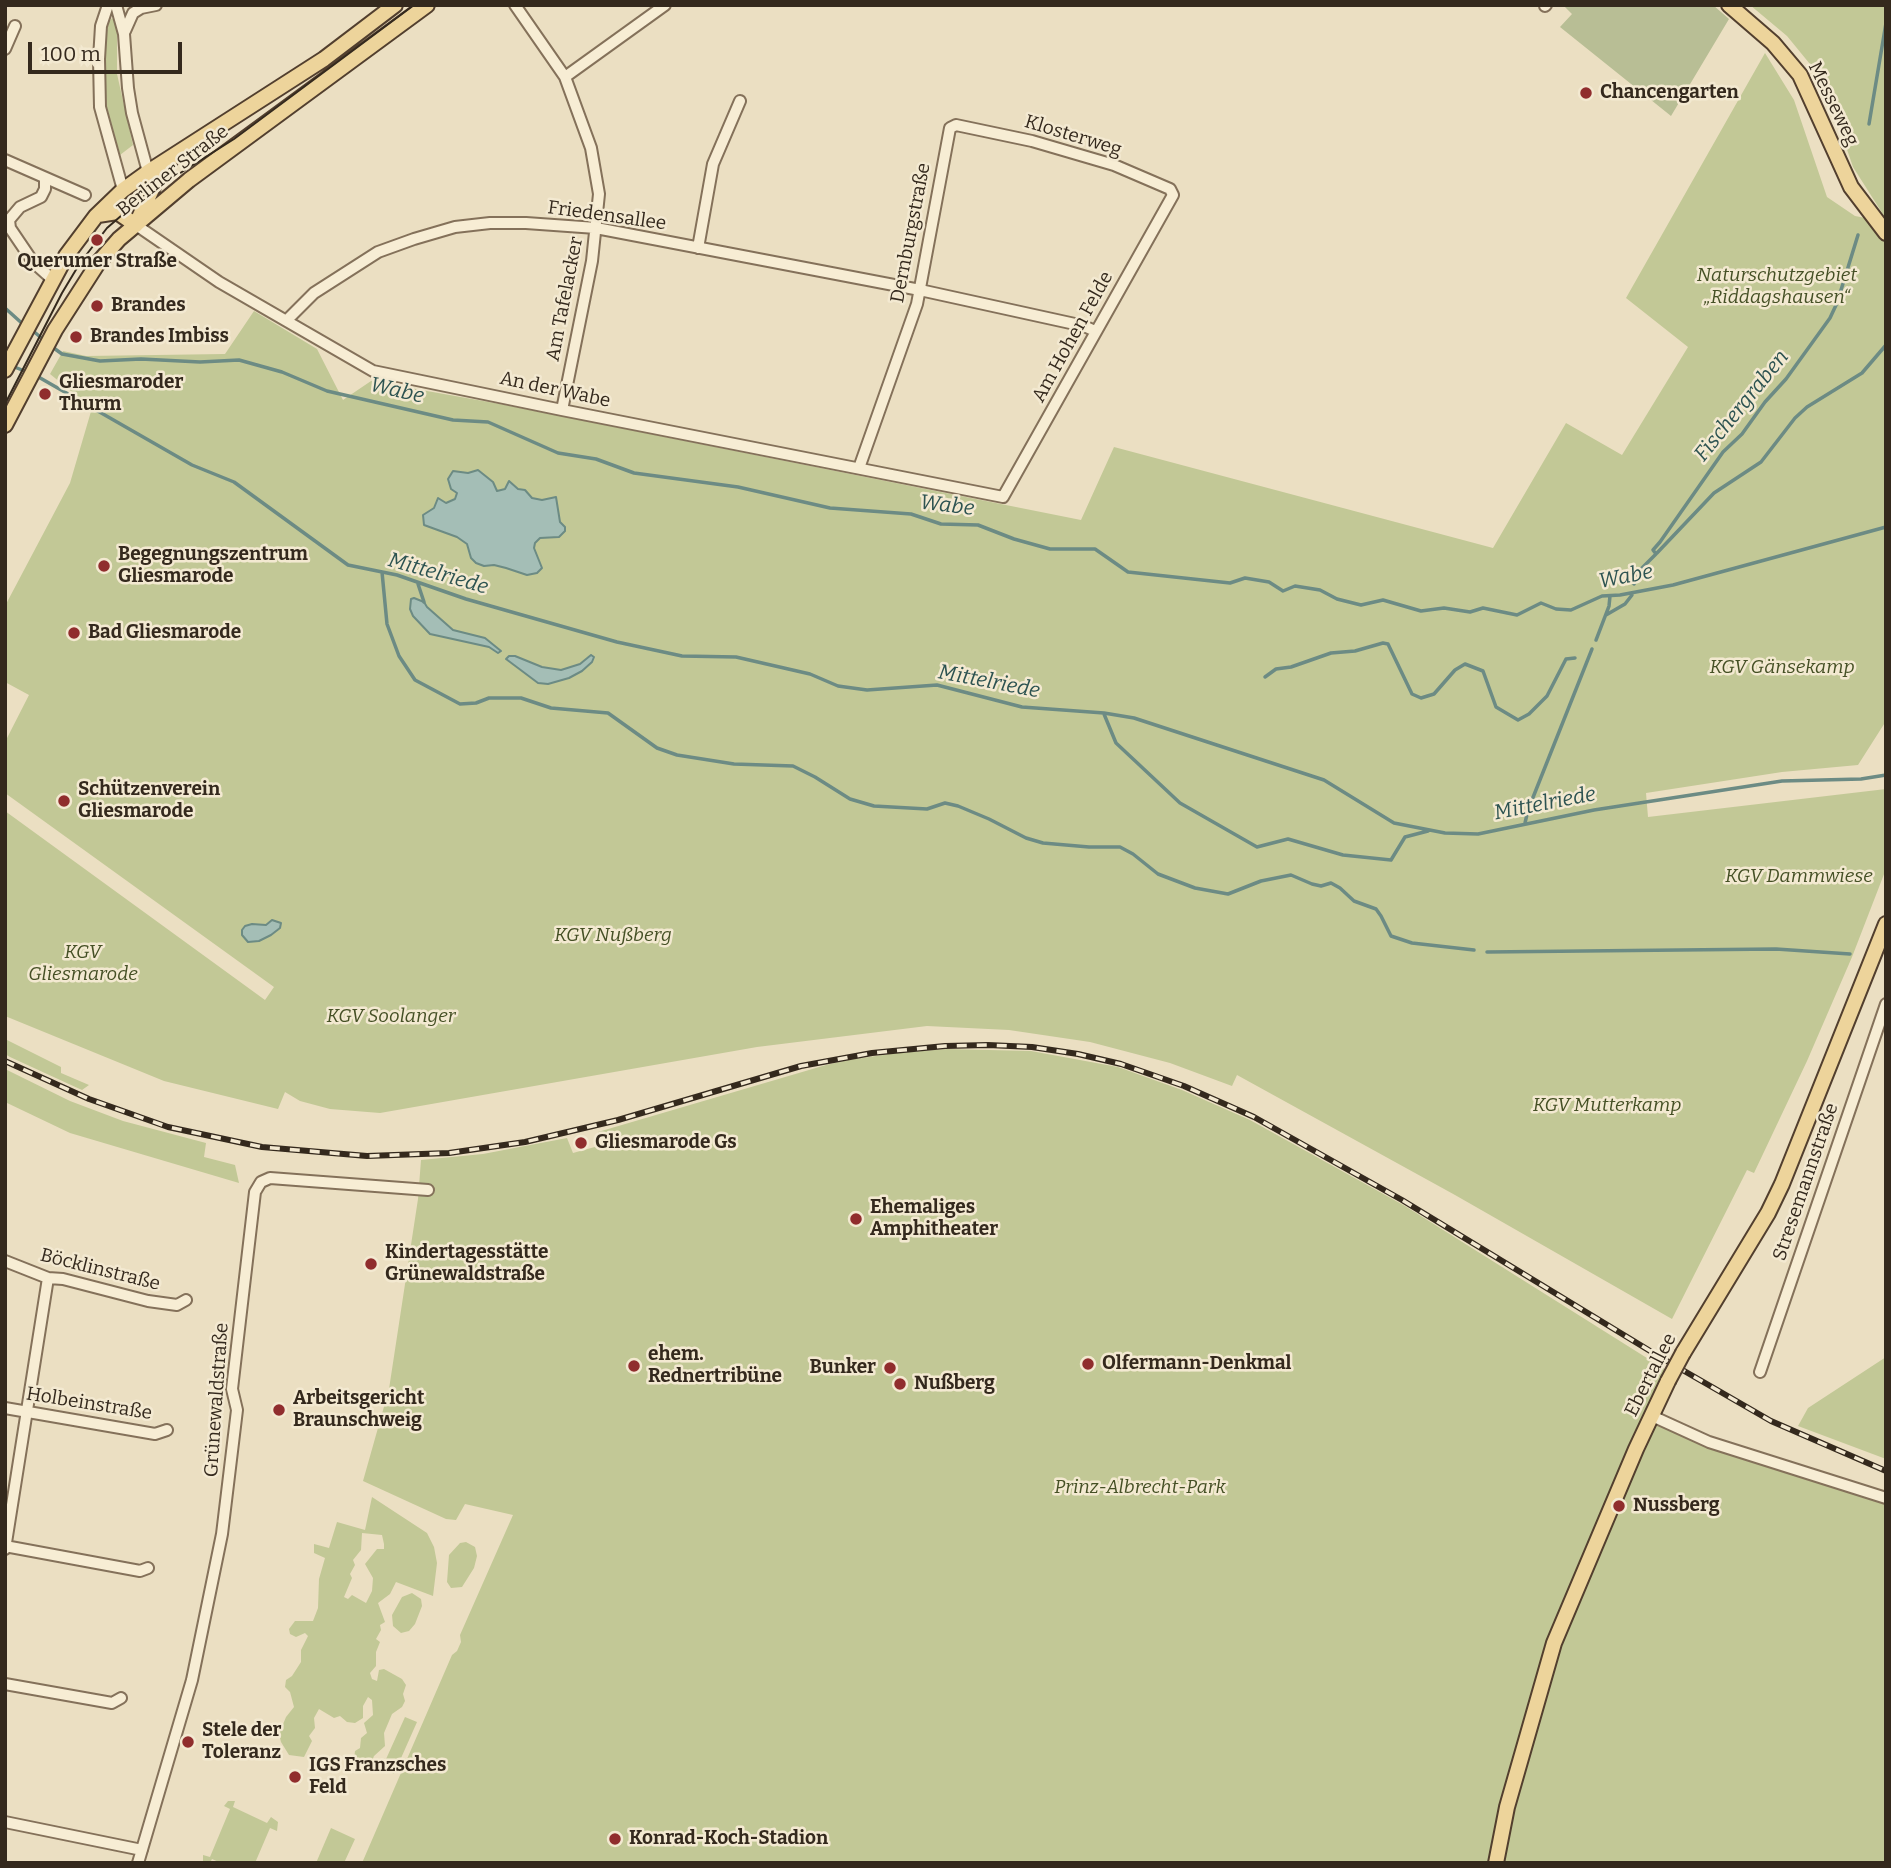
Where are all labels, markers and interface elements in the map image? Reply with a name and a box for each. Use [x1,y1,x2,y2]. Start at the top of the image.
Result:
scale bar [32,28,186,72]
text: 100 m [41,41,101,67]
street label: Messeweg [1803,58,1863,150]
place label: Chancengarten [1600,82,1739,104]
marker: Chancengarten [1578,85,1594,101]
street label: Klosterweg [1022,110,1124,162]
street label: Berliner Straße [113,120,233,222]
street label: Dernburgstraße [886,161,936,305]
street label: Friedensallee [546,196,668,236]
marker: Querumer Straße [89,232,105,248]
street label: Am Tafelacker [542,235,588,363]
place label: Querumer Straße [17,251,177,273]
park label: Naturschutzgebiet „Riddagshausen“ [1697,265,1857,309]
street label: Am Hohen Felde [1028,268,1118,406]
place label: Brandes [111,295,186,317]
marker: Brandes [89,298,105,314]
place label: Brandes Imbiss [90,326,229,348]
marker: Brandes Imbiss [68,329,84,345]
water label: Fischergraben [1689,345,1795,467]
street label: An der Wabe [498,367,612,413]
place label: Gliesmaroder Thurm [59,372,183,416]
water label: Wabe [368,373,426,409]
marker: Gliesmaroder Thurm [37,386,53,402]
water label: Wabe [918,490,976,522]
place label: Begegnungszentrum Gliesmarode [118,544,308,588]
water label: Mittelriede [385,548,491,600]
marker: Begegnungszentrum Gliesmarode [96,558,112,574]
water label: Wabe [1597,559,1655,595]
place label: Bad Gliesmarode [88,622,241,644]
marker: Bad Gliesmarode [66,625,82,641]
park label: KGV Gänsekamp [1709,657,1855,679]
water label: Mittelriede [936,660,1042,704]
place label: Schützenverein Gliesmarode [78,779,220,823]
water label: Mittelriede [1492,782,1598,826]
marker: Schützenverein Gliesmarode [56,793,72,809]
park label: KGV Dammwiese [1725,866,1873,888]
park label: KGV Nußberg [554,925,672,947]
park label: KGV Gliesmarode [28,942,138,986]
park label: KGV Soolanger [326,1006,456,1028]
park label: KGV Mutterkamp [1533,1095,1681,1117]
street label: Stresemannstraße [1768,1100,1844,1264]
place label: Gliesmarode Gs [595,1132,737,1154]
marker: Gliesmarode Gs [573,1135,589,1151]
place label: Ehemaliges Amphitheater [870,1197,998,1241]
marker: Ehemaliges Amphitheater [848,1211,864,1227]
place label: Kindertagesstätte Grünewaldstraße [385,1242,548,1286]
street label: Böcklinstraße [38,1244,162,1296]
marker: Kindertagesstätte Grünewaldstraße [363,1256,379,1272]
street label: Grünewaldstraße [200,1322,234,1478]
street label: Ebertallee [1620,1330,1682,1420]
place label: ehem. Rednertribüne [648,1344,782,1388]
place label: Olfermann-Denkmal [1102,1353,1291,1375]
marker: Olfermann-Denkmal [1080,1356,1096,1372]
place label: Bunker [810,1357,876,1379]
marker: ehem. Rednertribüne [626,1358,642,1374]
marker: Bunker [882,1360,898,1376]
place label: Nußberg [914,1373,995,1395]
marker: Nußberg [892,1376,908,1392]
street label: Holbeinstraße [24,1383,154,1425]
place label: Arbeitsgericht Braunschweig [293,1388,424,1432]
marker: Arbeitsgericht Braunschweig [271,1402,287,1418]
park label: Prinz-Albrecht-Park [1054,1477,1226,1499]
place label: Nussberg [1633,1495,1720,1517]
marker: Nussberg [1611,1498,1627,1514]
place label: Stele der Toleranz [202,1720,281,1764]
marker: Stele der Toleranz [180,1734,196,1750]
place label: IGS Franzsches Feld [309,1755,446,1799]
marker: IGS Franzsches Feld [287,1769,303,1785]
place label: Konrad-Koch-Stadion [629,1828,828,1850]
marker: Konrad-Koch-Stadion [607,1831,623,1847]

